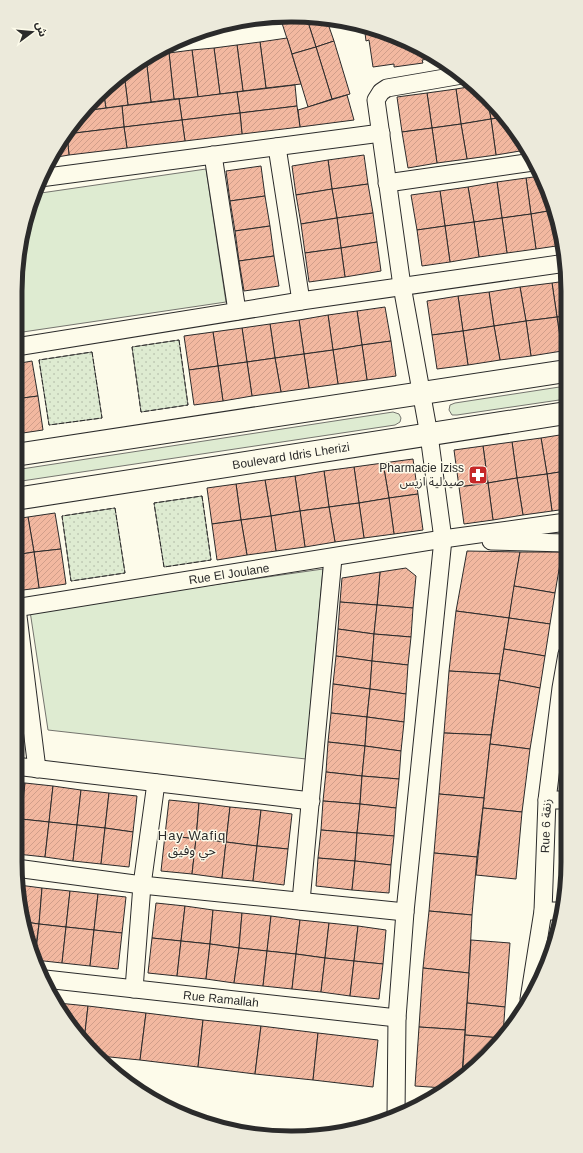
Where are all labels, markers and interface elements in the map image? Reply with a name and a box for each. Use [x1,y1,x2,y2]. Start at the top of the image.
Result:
north arrow [12,12,52,52]
text: ش [33,20,49,38]
street label: Boulevard Idris Lherizi [231,440,351,472]
place label: Pharmacie Iziss صيدلية ازيس [379,461,464,489]
pharmacy icon: Pharmacie Iziss صيدلية ازيس [467,464,489,486]
street label: Rue El Joulane [188,561,271,587]
street label: Rue 6 زنقة [538,799,554,853]
district label: Hay Wafiq حي وفيق [158,828,226,861]
street label: Rue Ramallah [182,988,260,1010]

